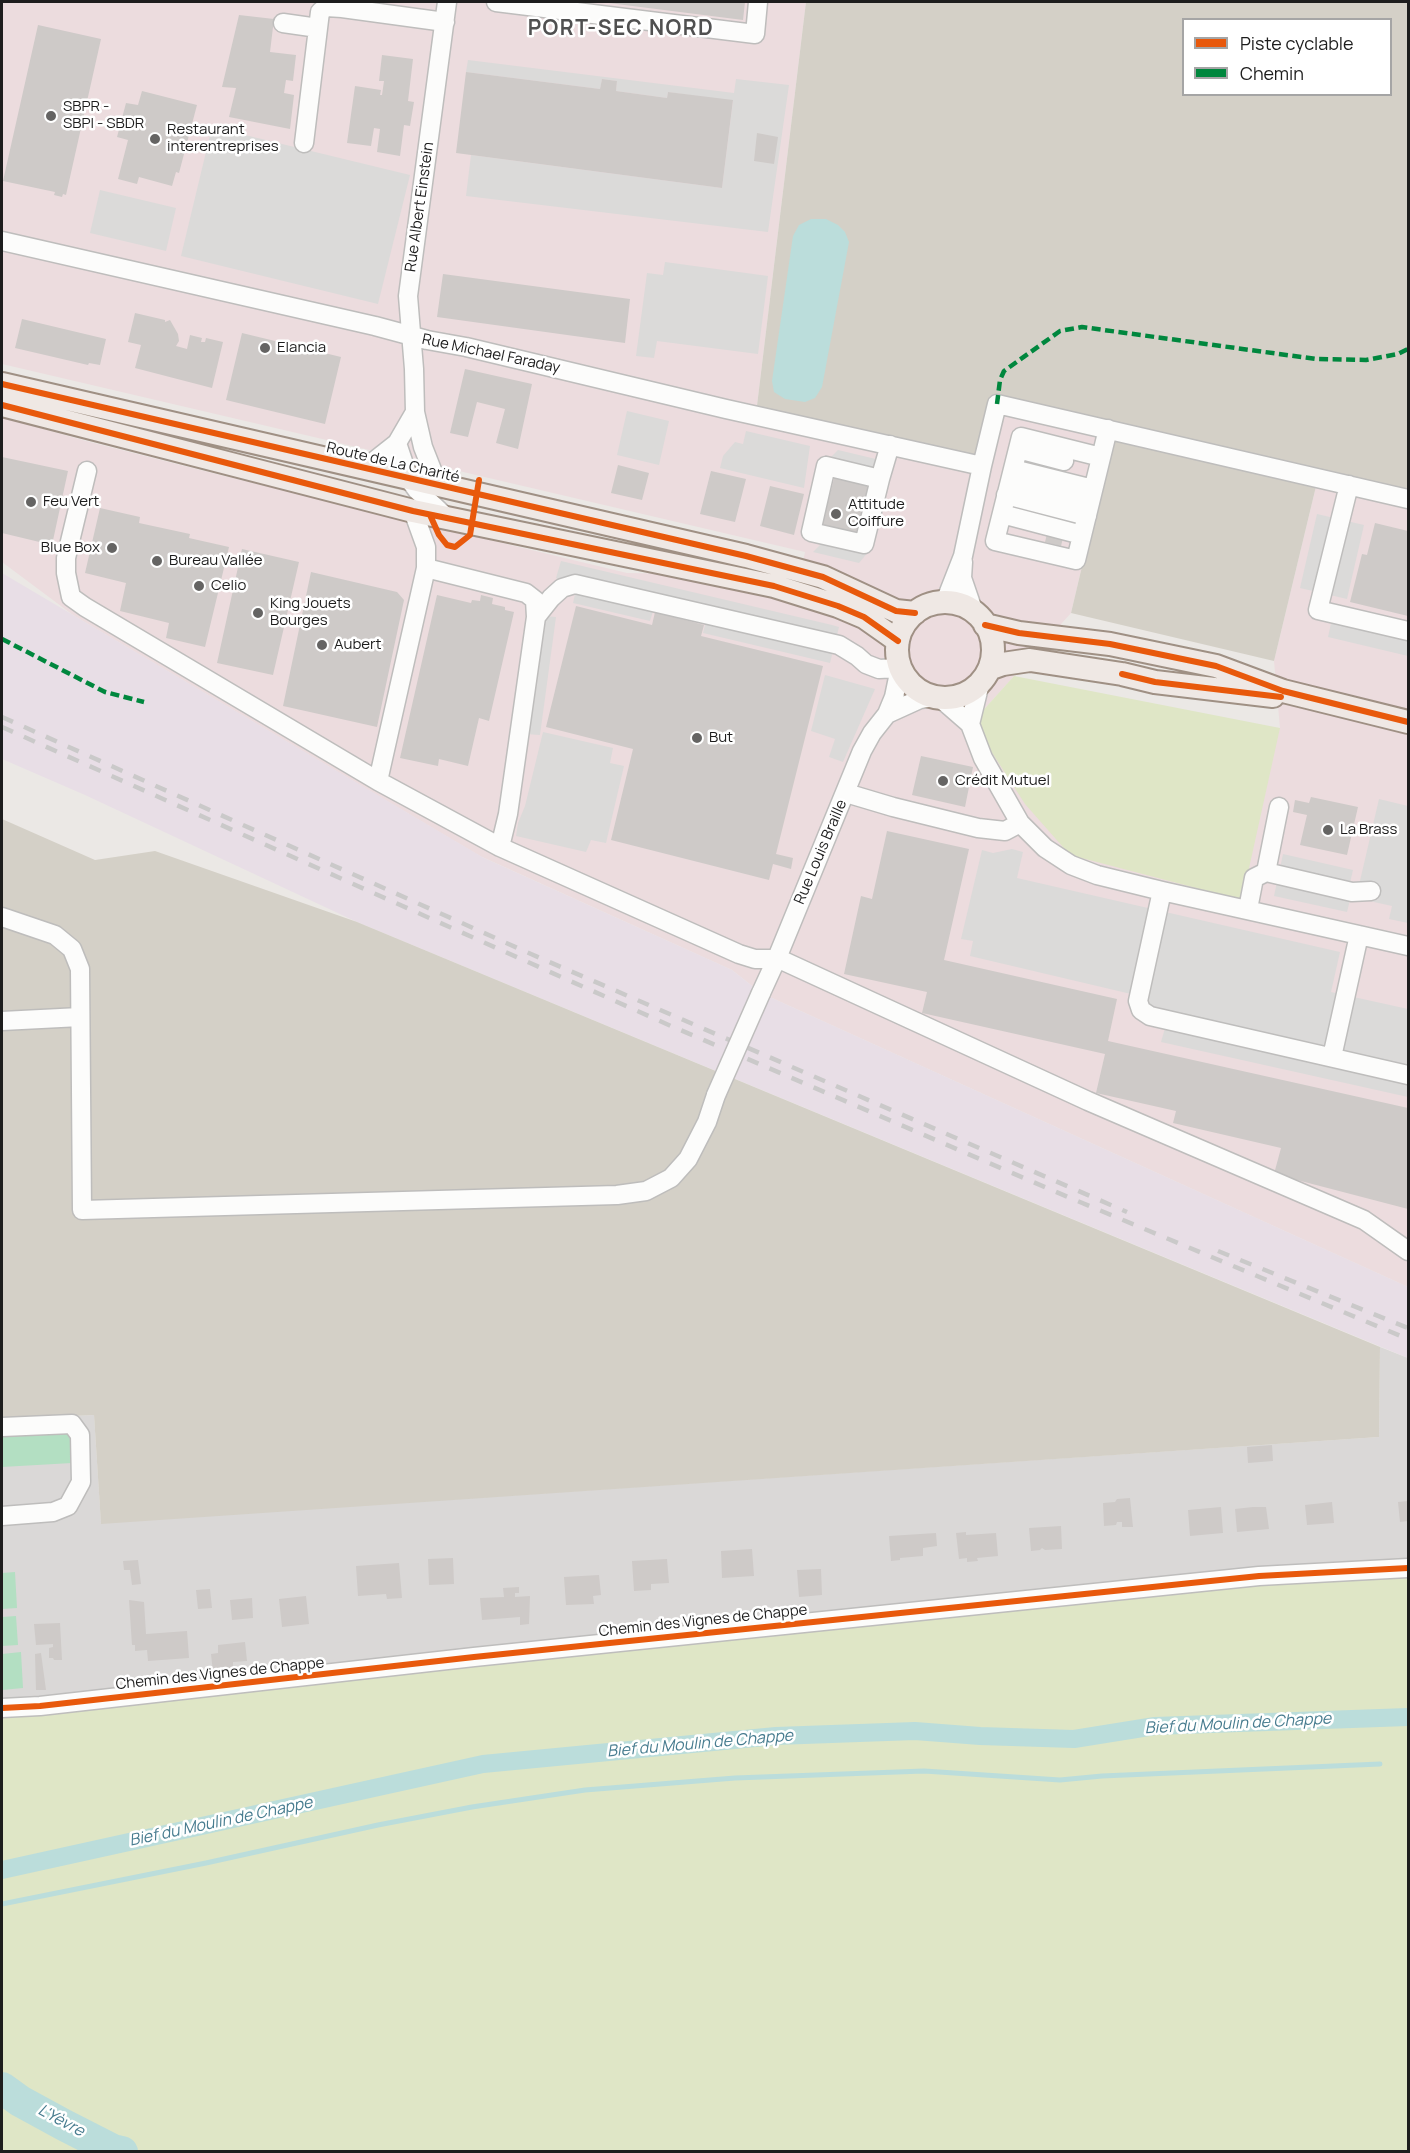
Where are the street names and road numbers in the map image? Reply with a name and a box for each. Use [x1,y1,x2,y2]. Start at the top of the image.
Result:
street label: Rue Albert Einstein [402,141,438,273]
street label: Rue Michael Faraday [420,331,562,377]
street label: Route de La Charité [325,439,461,487]
street label: Rue Louis Braille [791,797,851,907]
street label: Chemin des Vignes de Chappe [598,1601,808,1641]
street label: Chemin des Vignes de Chappe [115,1654,325,1694]

